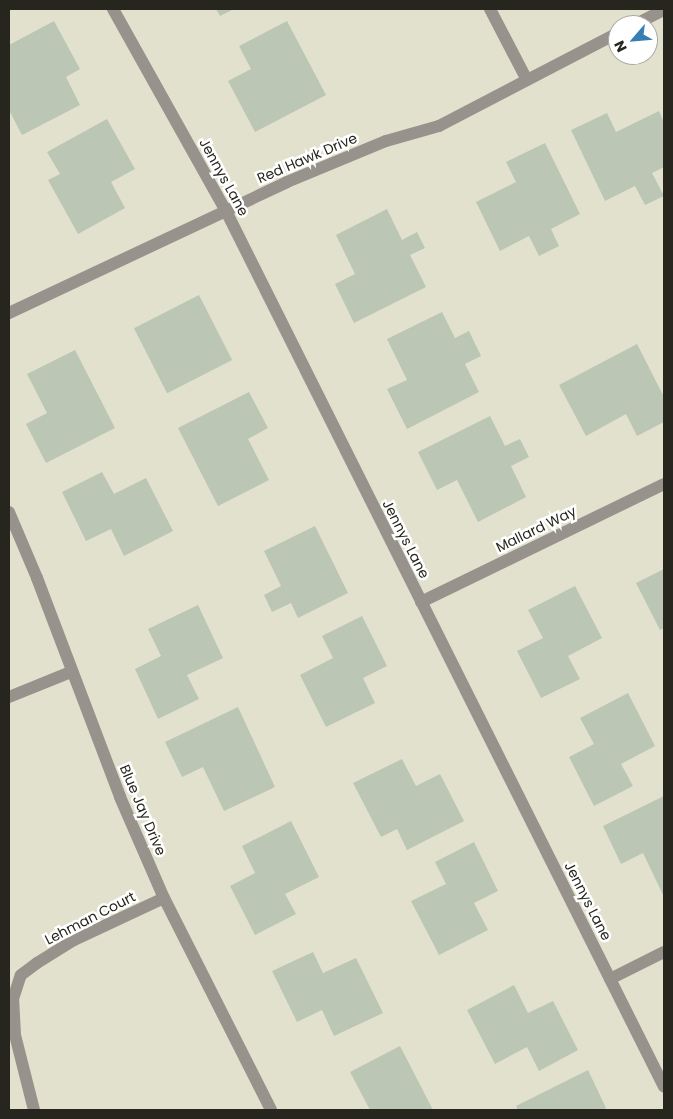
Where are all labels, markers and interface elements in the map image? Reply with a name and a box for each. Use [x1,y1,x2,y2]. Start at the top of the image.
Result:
north arrow [608,15,658,65]
text: N [609,37,632,56]
street label: Red Hawk Drive [254,129,360,187]
street label: Jennys Lane [196,135,252,219]
street label: Jennys Lane [379,497,433,581]
street label: Mallard Way [493,502,579,556]
street label: Blue Jay Drive [116,762,170,858]
street label: Jennys Lane [561,859,615,943]
street label: Lehman Court [42,888,138,948]

